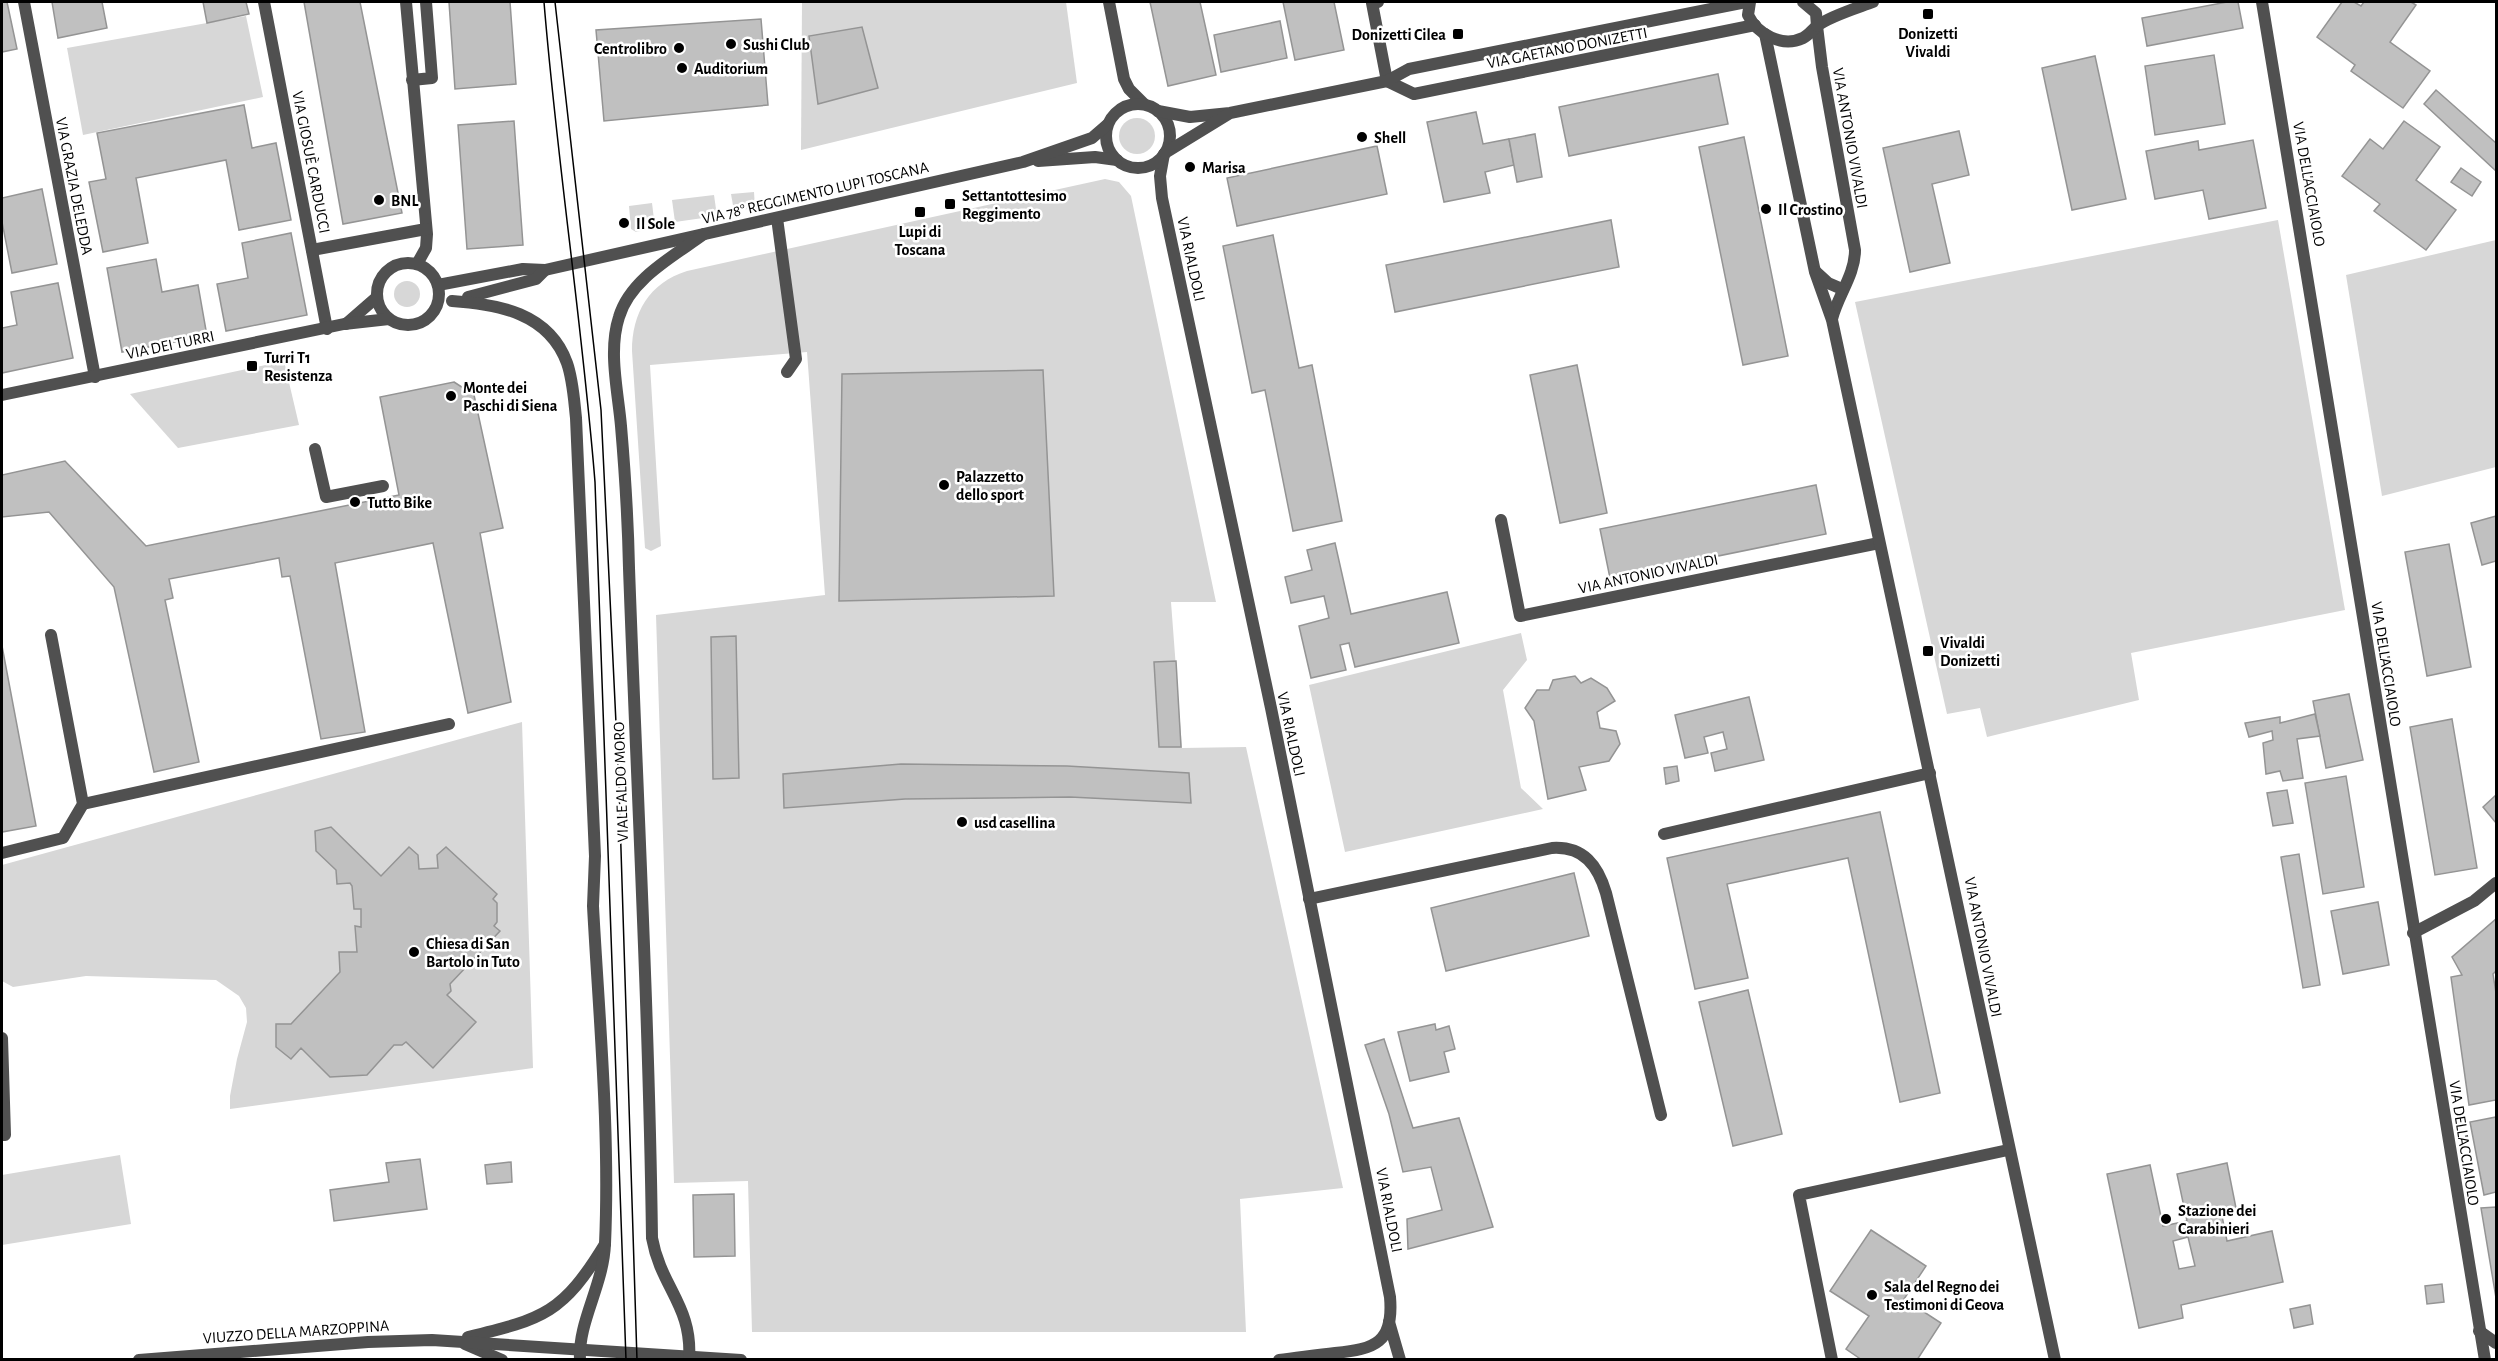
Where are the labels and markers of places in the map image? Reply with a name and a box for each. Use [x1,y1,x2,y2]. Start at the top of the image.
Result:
marker: Donizetti Vivaldi [1921,7,1935,21]
place label: Donizetti Vivaldi [1898,26,1958,60]
place label: Donizetti Cilea [1352,27,1446,43]
marker: Donizetti Cilea [1451,27,1465,41]
marker: Sushi Club [724,37,738,51]
place label: Sushi Club [743,37,810,53]
place label: Centrolibro [594,41,667,57]
marker: Centrolibro [672,41,686,55]
marker: Auditorium [675,61,689,75]
place label: Auditorium [694,61,768,77]
marker: Shell [1355,130,1369,144]
place label: Shell [1374,130,1406,146]
marker: Marisa [1183,160,1197,174]
place label: Marisa [1202,160,1246,176]
place label: Settantottesimo Reggimento [962,188,1067,222]
marker: BNL [372,193,386,207]
place label: BNL [391,193,418,209]
marker: Settantottesimo Reggimento [943,197,957,211]
marker: Il Crostino [1759,202,1773,216]
place label: Il Crostino [1778,202,1843,218]
marker: Lupi di Toscana [913,205,927,219]
marker: Il Sole [617,216,631,230]
place label: Il Sole [636,216,675,232]
place label: Lupi di Toscana [895,224,946,258]
place label: Turri T1 Resistenza [264,350,333,384]
marker: Turri T1 Resistenza [245,359,259,373]
place label: Monte dei Paschi di Siena [463,380,558,414]
marker: Monte dei Paschi di Siena [444,389,458,403]
place label: Palazzetto dello sport [956,469,1025,503]
marker: Palazzetto dello sport [937,478,951,492]
marker: Tutto Bike [348,495,362,509]
place label: Tutto Bike [367,495,432,511]
place label: Vivaldi Donizetti [1940,635,2000,669]
marker: Vivaldi Donizetti [1921,644,1935,658]
marker: usd casellina [955,815,969,829]
place label: usd casellina [974,815,1056,831]
place label: Chiesa di San Bartolo in Tuto [426,936,520,970]
marker: Chiesa di San Bartolo in Tuto [407,945,421,959]
place label: Stazione dei Carabinieri [2178,1203,2256,1237]
marker: Stazione dei Carabinieri [2159,1212,2173,1226]
place label: Sala del Regno dei Testimoni di Geova [1884,1279,2005,1313]
marker: Sala del Regno dei Testimoni di Geova [1865,1288,1879,1302]

